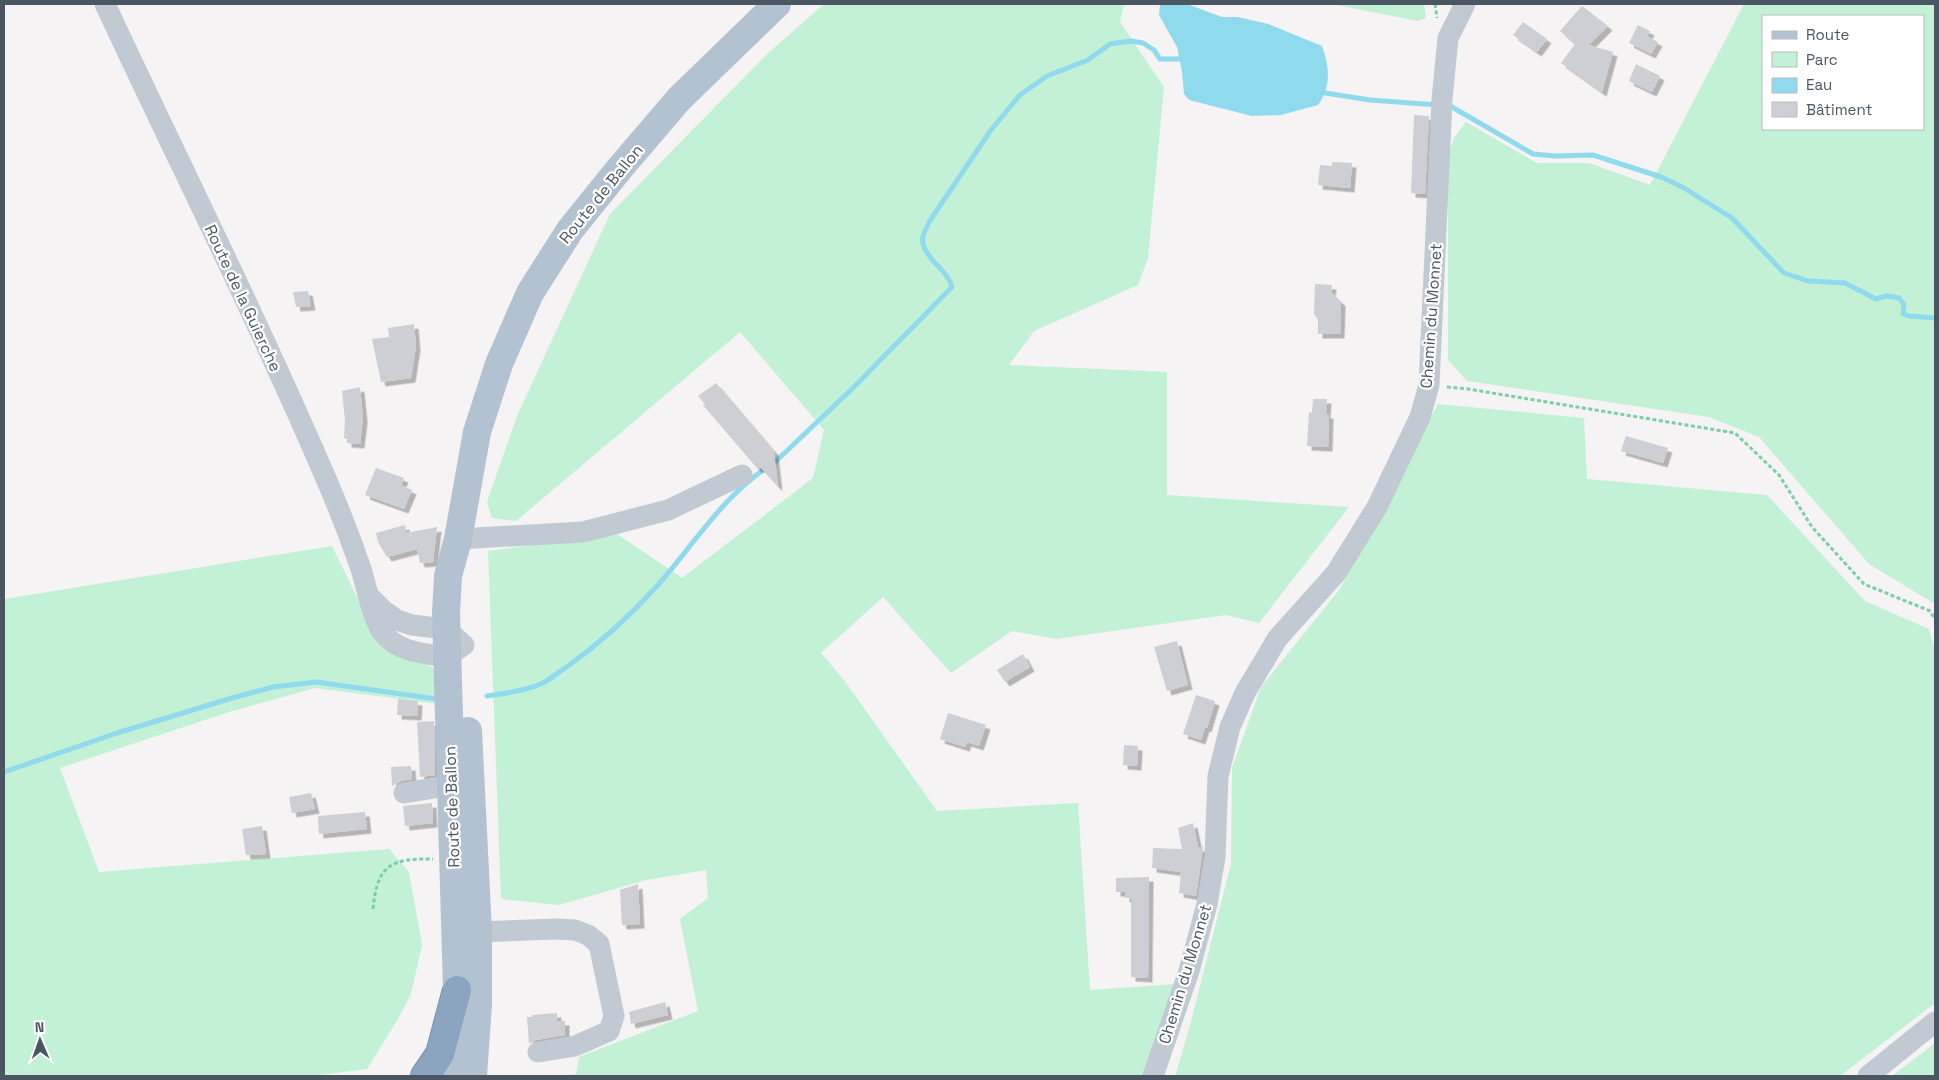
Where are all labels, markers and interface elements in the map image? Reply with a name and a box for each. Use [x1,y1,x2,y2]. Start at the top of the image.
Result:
legend [1762,15,1924,130]
text: Route [1806,25,1850,44]
text: Parc [1806,50,1838,69]
text: Eau [1806,75,1832,94]
text: Bâtiment [1806,100,1872,119]
street label: Route de Ballon [555,140,647,248]
street label: Route de la Guierche [200,221,286,375]
street label: Chemin du Monnet [1415,243,1447,389]
street label: Route de Ballon [439,746,465,868]
street label: Chemin du Monnet [1154,901,1216,1047]
north arrow [15,1015,65,1065]
text: N [35,1018,45,1036]

